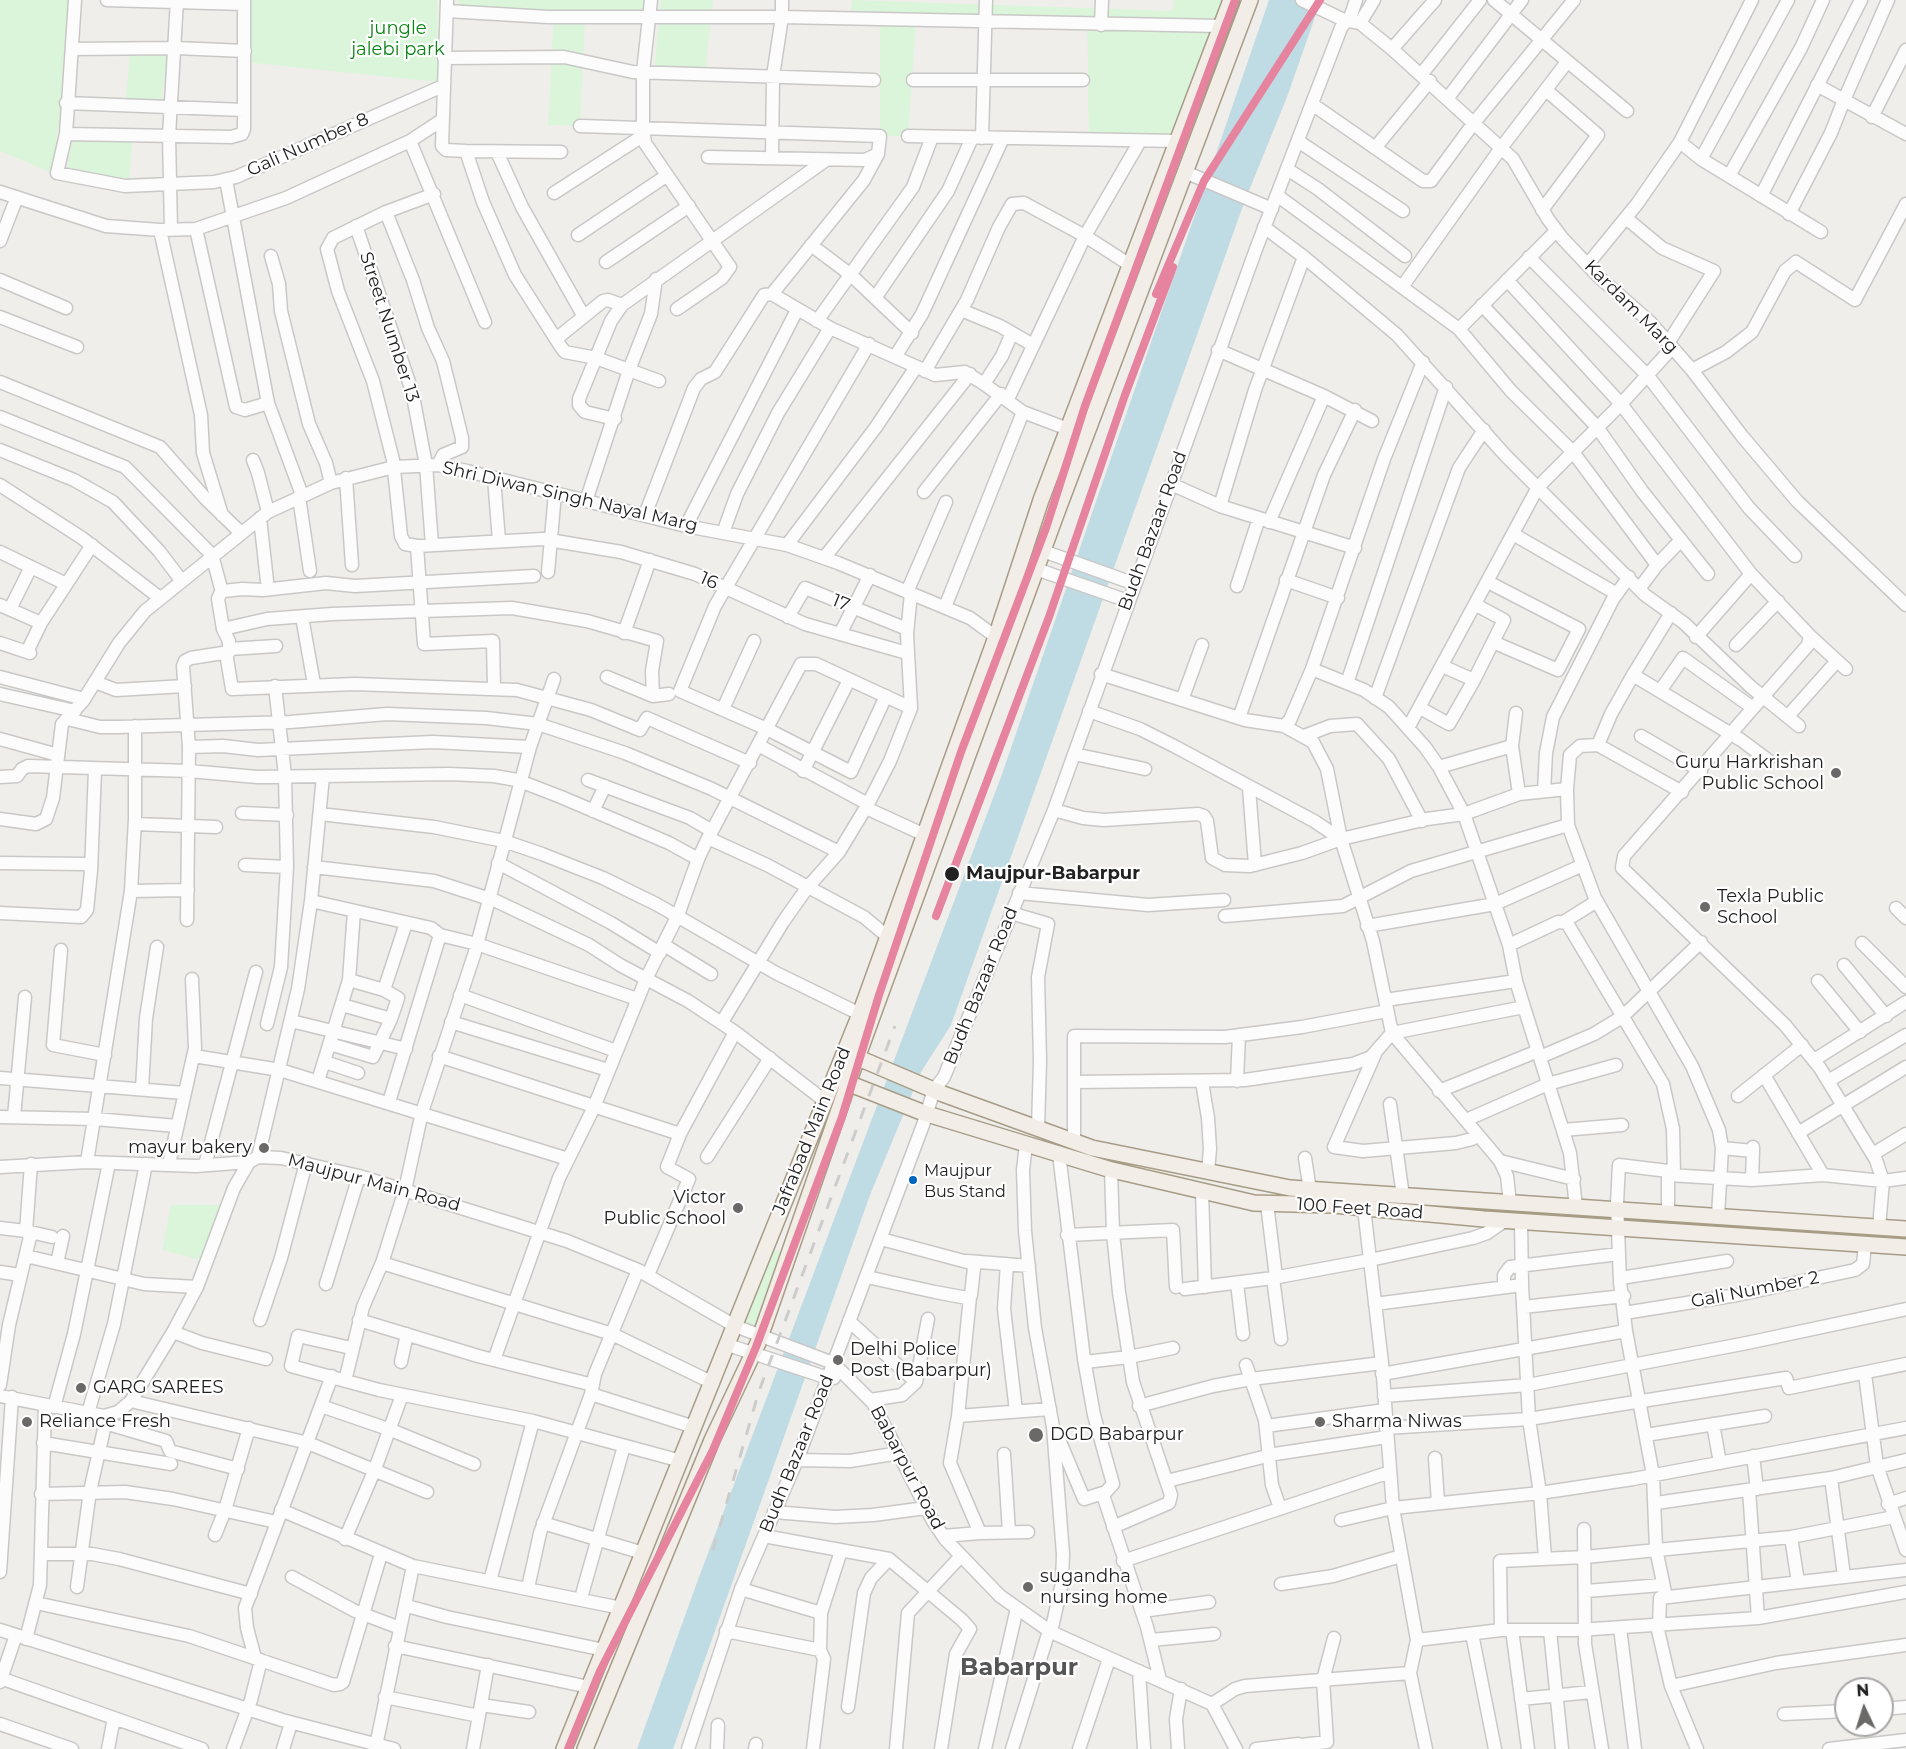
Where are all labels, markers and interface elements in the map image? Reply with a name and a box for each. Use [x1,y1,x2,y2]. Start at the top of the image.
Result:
park label: jungle jalebi park [351,18,445,60]
street label: Gali Number 8 [244,108,372,182]
street label: Street Number 13 [355,249,423,405]
street label: Kardam Marg [1580,256,1682,358]
street label: Budh Bazaar Road [1114,448,1192,614]
street label: Shri Diwan Singh Nayal Marg [440,457,700,537]
street label: 16 [697,568,721,594]
street label: 17 [829,590,853,616]
place label: Guru Harkrishan Public School [1675,752,1824,795]
marker: Guru Harkrishan Public School [1829,766,1843,780]
place label: Maujpur-Babarpur [966,863,1140,885]
marker: Maujpur-Babarpur [943,865,961,883]
place label: Texla Public School [1717,886,1824,928]
marker: Texla Public School [1698,900,1712,914]
street label: Budh Bazaar Road [939,904,1023,1068]
street label: Jafrabad Main Road [768,1044,856,1218]
place label: mayur bakery [128,1137,252,1159]
marker: mayur bakery [257,1141,271,1155]
street label: Maujpur Main Road [285,1150,463,1216]
place label: Maujpur Bus Stand [924,1161,1006,1199]
marker: Maujpur Bus Stand [907,1174,919,1186]
place label: Victor Public School [604,1187,726,1230]
street label: 100 Feet Road [1296,1194,1424,1224]
marker: Victor Public School [731,1201,745,1215]
street label: Gali Number 2 [1689,1267,1821,1313]
place label: Delhi Police Post (Babarpur) [850,1339,992,1382]
marker: Delhi Police Post (Babarpur) [831,1353,845,1367]
street label: Budh Bazaar Road [755,1372,839,1536]
place label: GARG SAREES [93,1377,224,1399]
marker: GARG SAREES [74,1381,88,1395]
street label: Babarpur Road [865,1402,949,1534]
place label: Reliance Fresh [39,1411,171,1433]
place label: Sharma Niwas [1332,1411,1462,1433]
marker: Reliance Fresh [20,1415,34,1429]
marker: Sharma Niwas [1313,1415,1327,1429]
place label: DGD Babarpur [1050,1424,1184,1446]
marker: DGD Babarpur [1027,1426,1045,1444]
place label: sugandha nursing home [1040,1566,1168,1608]
marker: sugandha nursing home [1021,1580,1035,1594]
district label: Babarpur [960,1654,1078,1682]
north arrow [1834,1677,1894,1737]
text: N [1856,1681,1870,1700]

